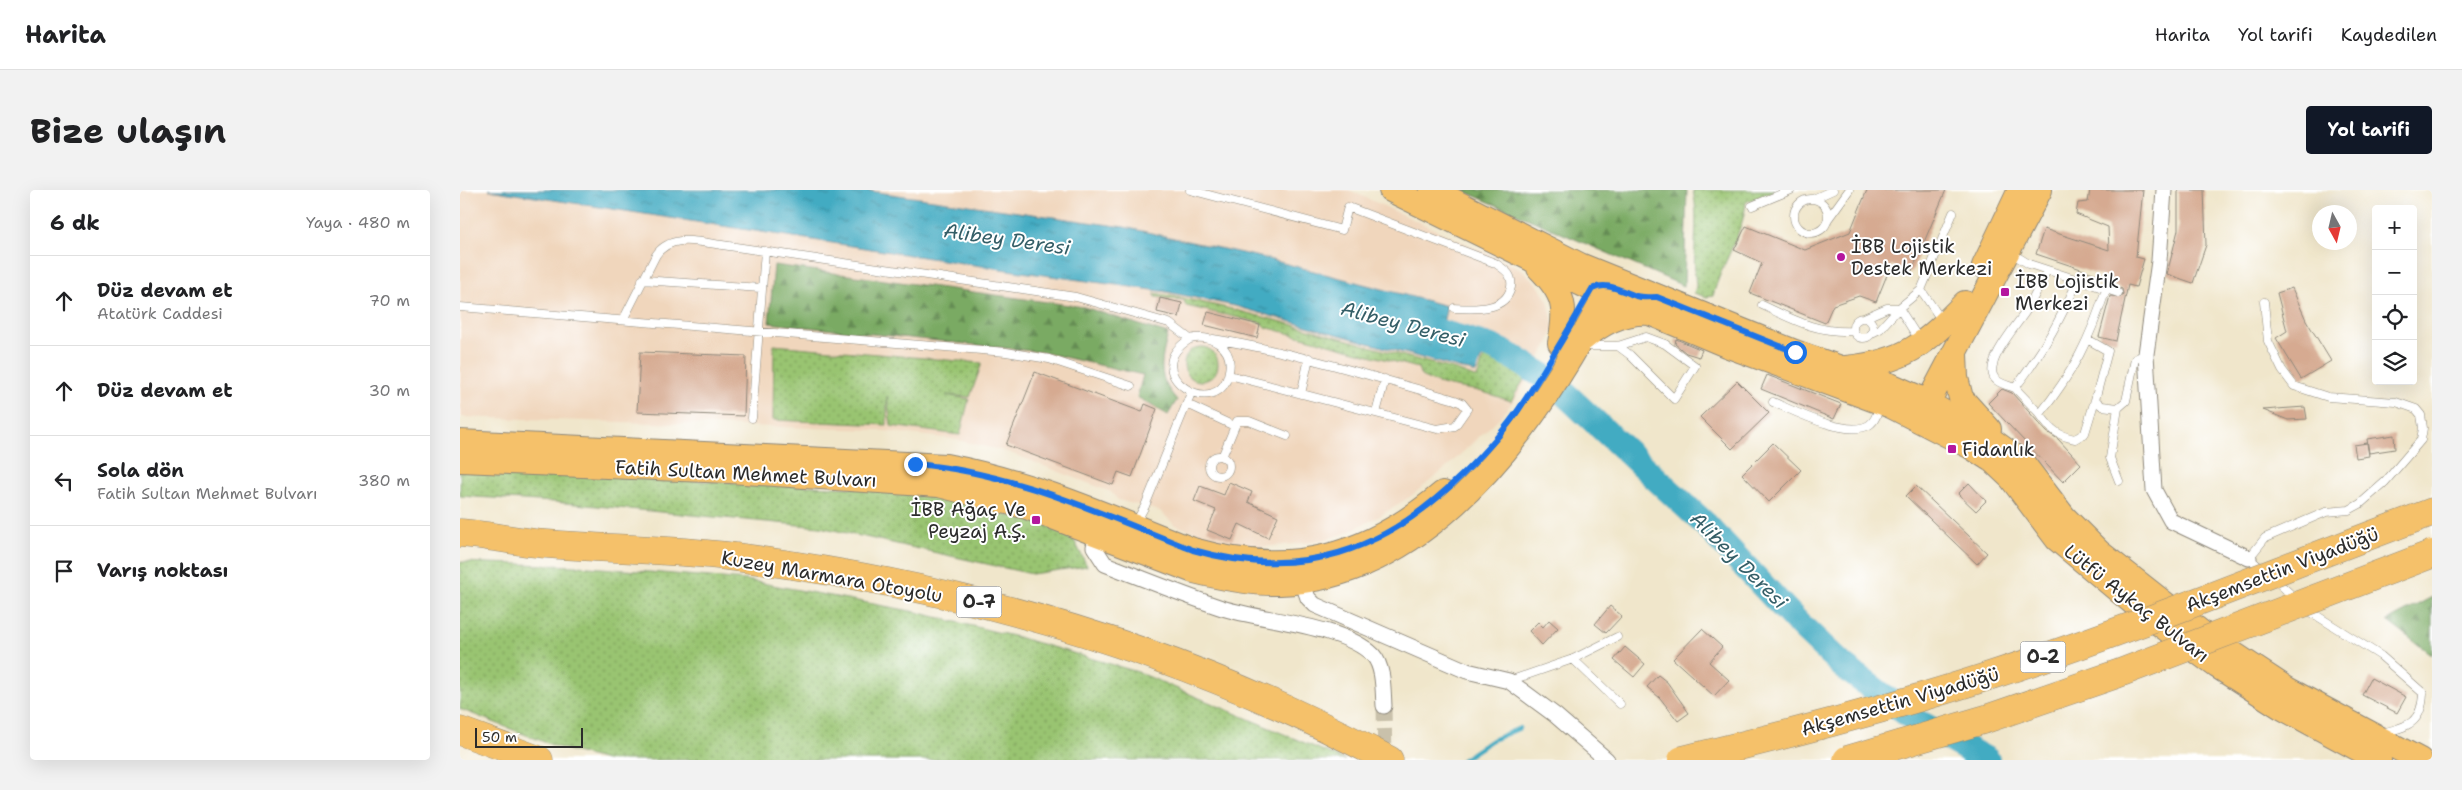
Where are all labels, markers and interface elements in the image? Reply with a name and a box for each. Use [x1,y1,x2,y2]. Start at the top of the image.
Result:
text: Harita [25,19,106,51]
text: Harita [2155,23,2210,47]
text: Yol tarifi [2238,23,2313,47]
text: Kaydedilen [2341,23,2437,47]
button: Yol tarifi [2306,106,2432,154]
text: Bize ulaşın [30,107,226,154]
north arrow [2312,205,2357,250]
map controls [2372,205,2417,385]
button: + [2372,205,2417,250]
text: 6 dk [50,209,100,237]
text: Yaya · 480 m [306,212,410,233]
water label: Alibey Deresi [942,217,1072,261]
place label: İBB Lojistik Destek Merkezi [1851,234,1992,281]
button: − [2372,250,2417,295]
marker: İBB Lojistik Destek Merkezi [1835,251,1847,263]
place label: İBB Lojistik Merkezi [2015,269,2119,316]
text: Düz devam et [97,278,233,303]
marker: İBB Lojistik Merkezi [1999,286,2011,298]
icon: ahead [50,287,78,315]
text: 70 m [369,290,410,311]
water label: Alibey Deresi [1338,295,1468,353]
button: locate [2372,295,2417,340]
text: Atatürk Caddesi [97,303,223,324]
button: layers [2372,340,2417,385]
route start [1784,341,1807,364]
icon: ahead [50,377,78,405]
text: Düz devam et [97,378,233,403]
text: 30 m [369,380,410,401]
place label: Fidanlık [1962,437,2035,462]
marker: Fidanlık [1946,443,1958,455]
route end [904,453,927,476]
street label: Fatih Sultan Mehmet Bulvarı [615,454,877,493]
text: Sola dön [97,458,184,483]
icon: left [50,467,78,495]
text: 380 m [358,470,410,491]
text: Fatih Sultan Mehmet Bulvarı [97,483,317,504]
place label: İBB Ağaç Ve Peyzaj A.Ş. [911,497,1026,544]
water label: Alibey Deresi [1685,506,1793,614]
marker: İBB Ağaç Ve Peyzaj A.Ş. [1030,514,1042,526]
street label: Akşemsettin Viyadüğü [2182,521,2382,618]
street label: Lütfü Aykaç Bulvarı [2059,539,2215,668]
street label: Kuzey Marmara Otoyolu [719,545,944,608]
icon: arrive [50,557,78,585]
text: Varış noktası [97,558,228,583]
road number: O-7 [956,587,1002,618]
road number: O-2 [2020,642,2066,672]
street label: Akşemsettin Viyadüğü [1798,661,2002,742]
scale bar [475,725,582,748]
text: 50 m [482,728,517,746]

